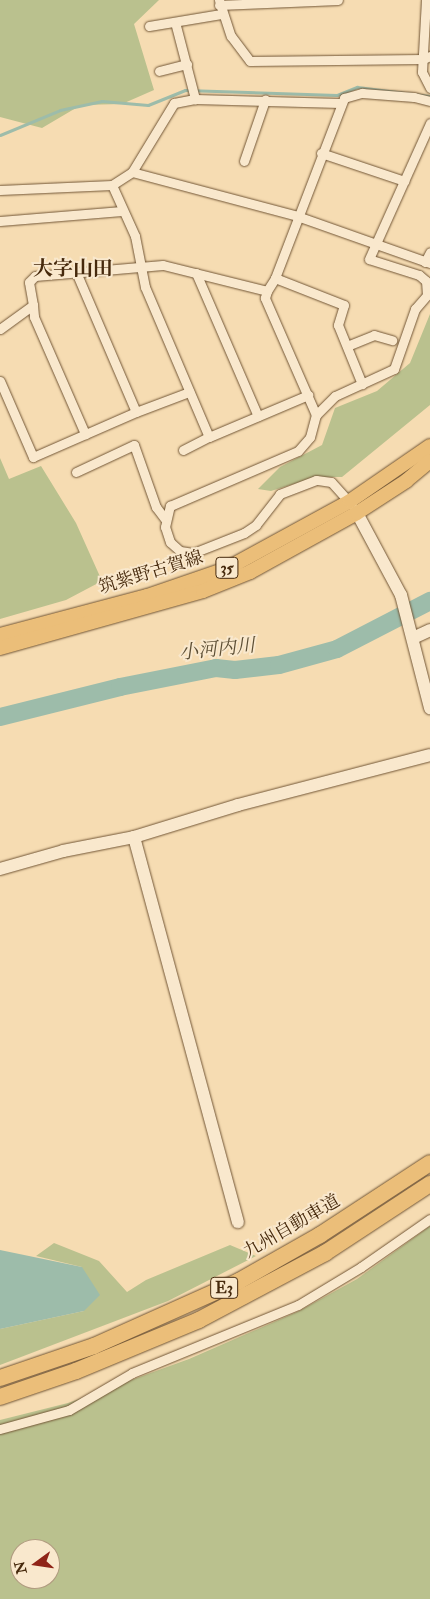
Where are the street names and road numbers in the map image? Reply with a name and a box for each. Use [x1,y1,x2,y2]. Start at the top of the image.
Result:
street label: 筑紫野古賀線 [96,547,206,599]
road number: 35 [214,554,240,582]
street label: 九州自動車道 [240,1191,344,1263]
road number: E3 [209,1275,239,1302]

